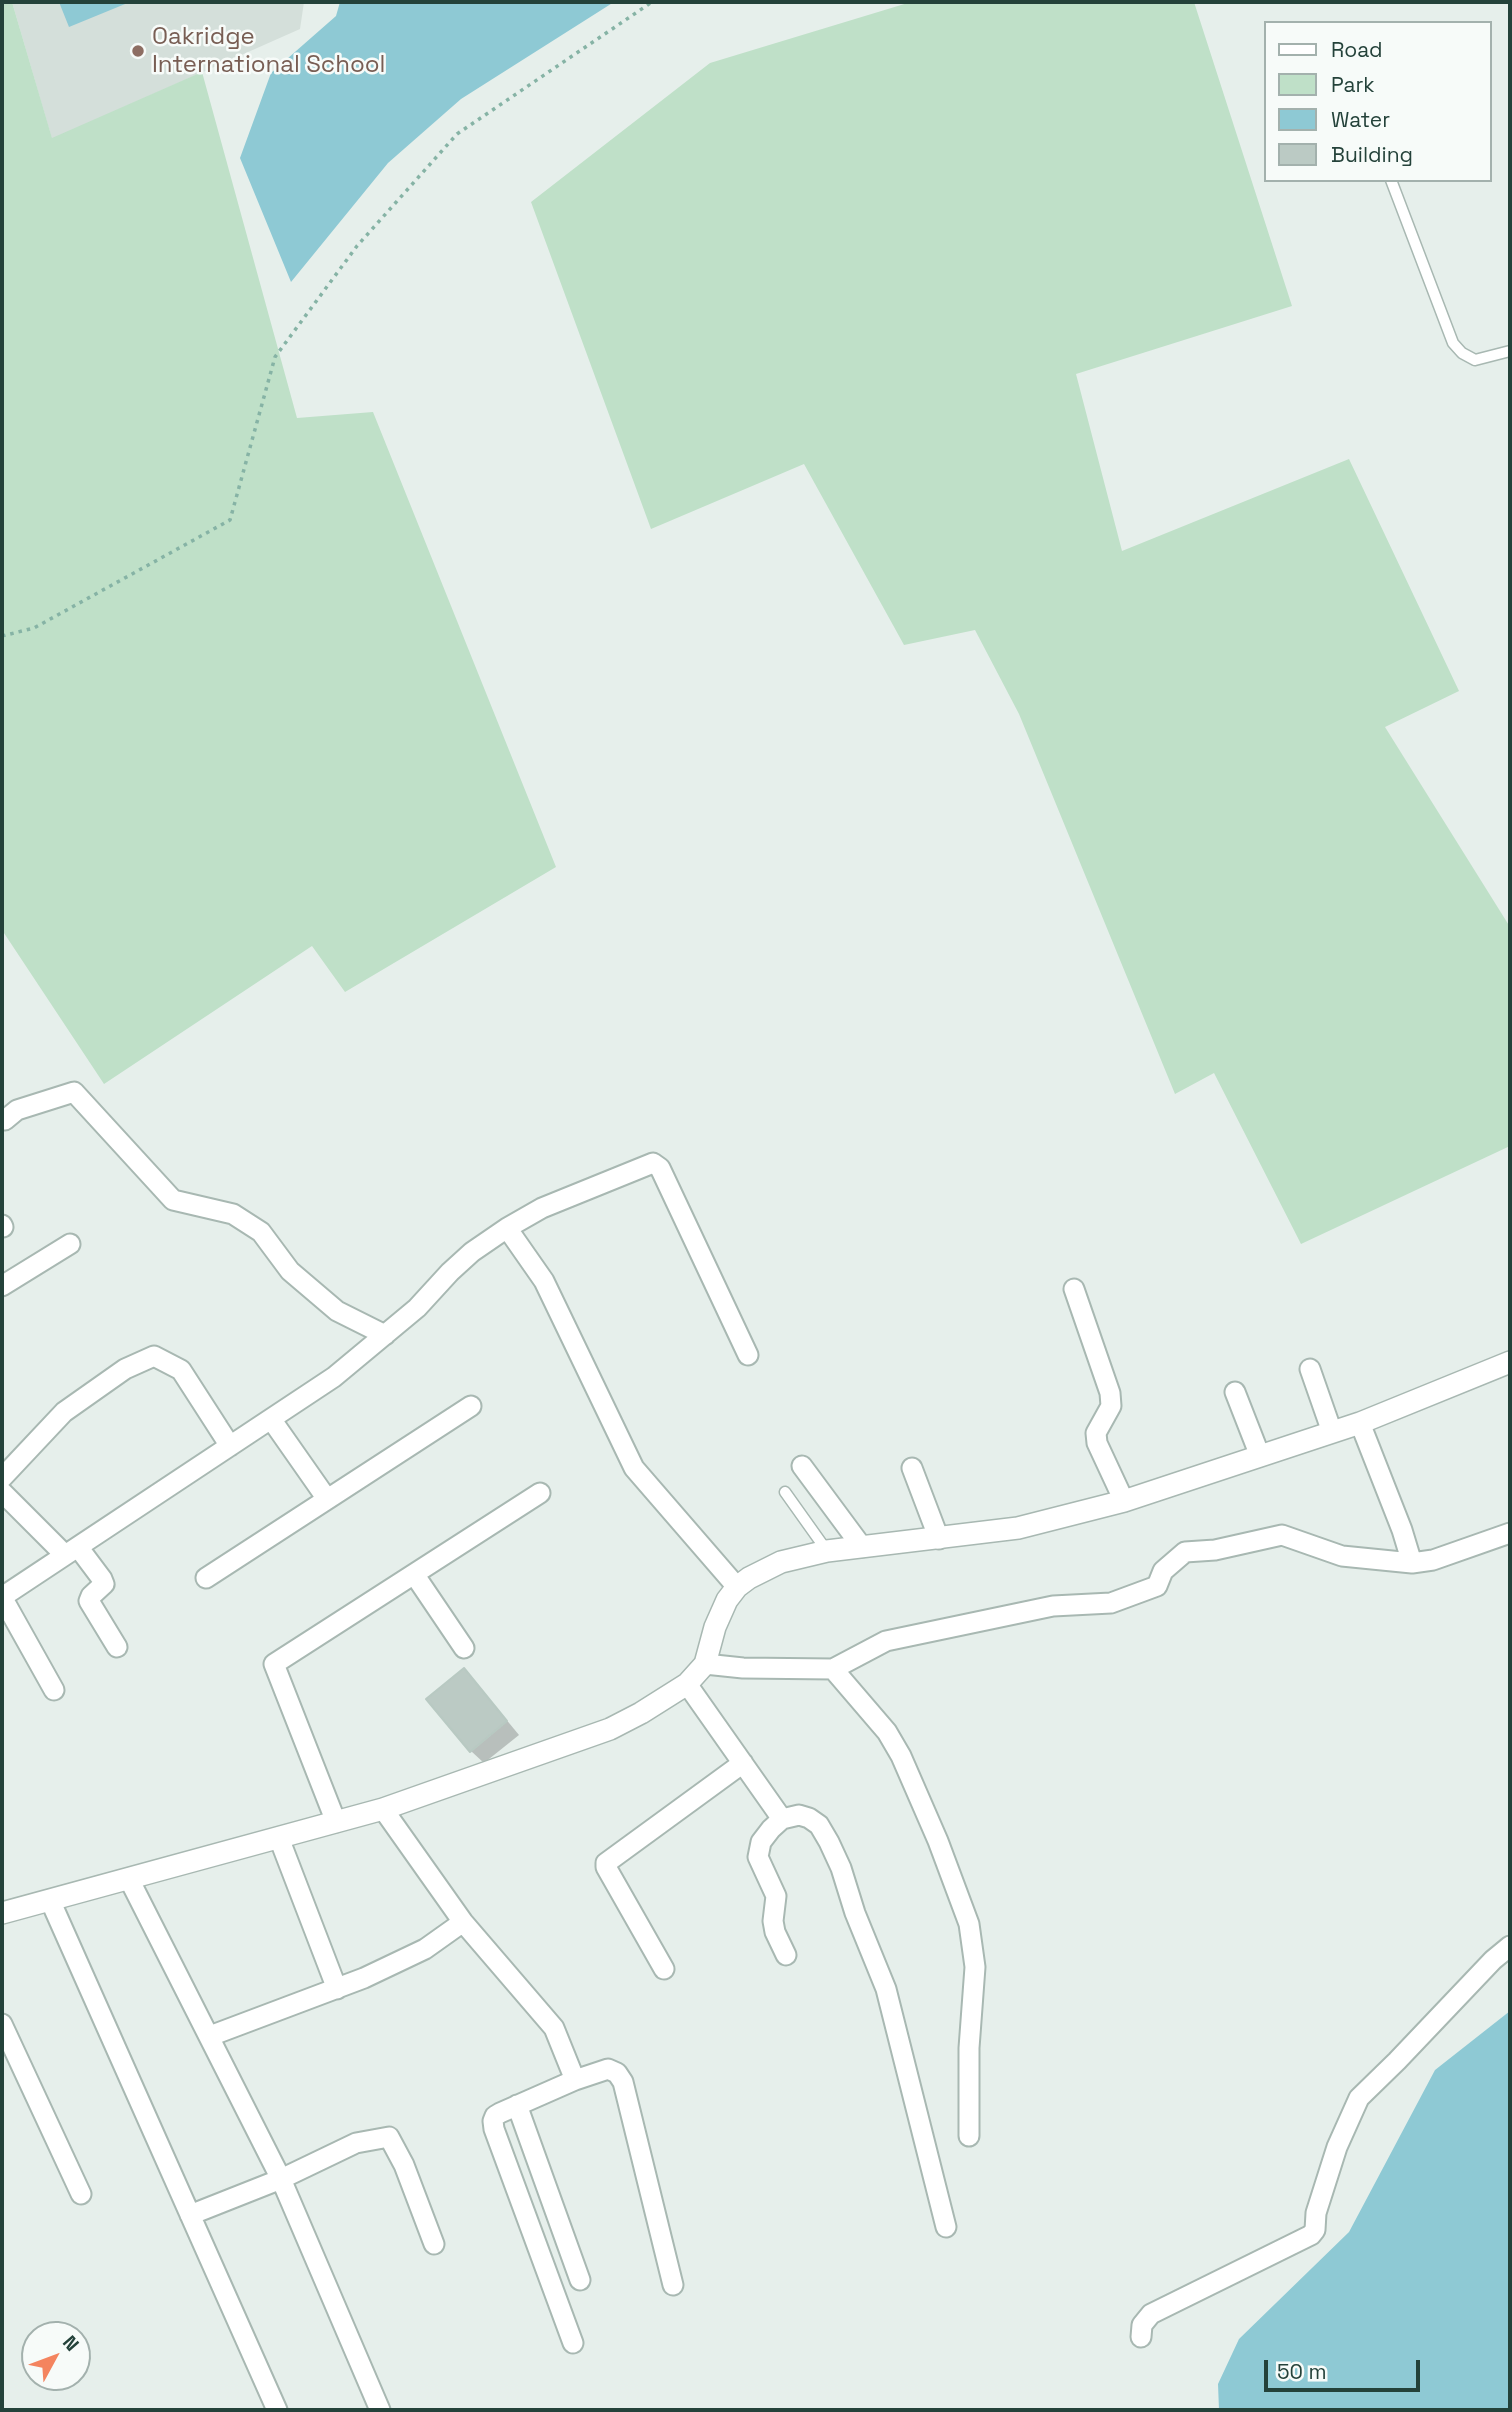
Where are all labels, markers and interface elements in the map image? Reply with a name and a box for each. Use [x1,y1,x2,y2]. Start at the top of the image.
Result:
legend [1264,21,1491,182]
place label: Oakridge International School [152,23,385,79]
text: Road [1331,36,1383,63]
marker: Oakridge International School [130,43,146,59]
text: Park [1331,71,1375,98]
text: Water [1331,106,1390,133]
text: Building [1331,141,1413,168]
north arrow [21,2321,91,2391]
text: N [57,2330,84,2356]
scale bar [1267,2346,1423,2390]
text: 50 m [1277,2358,1327,2385]

